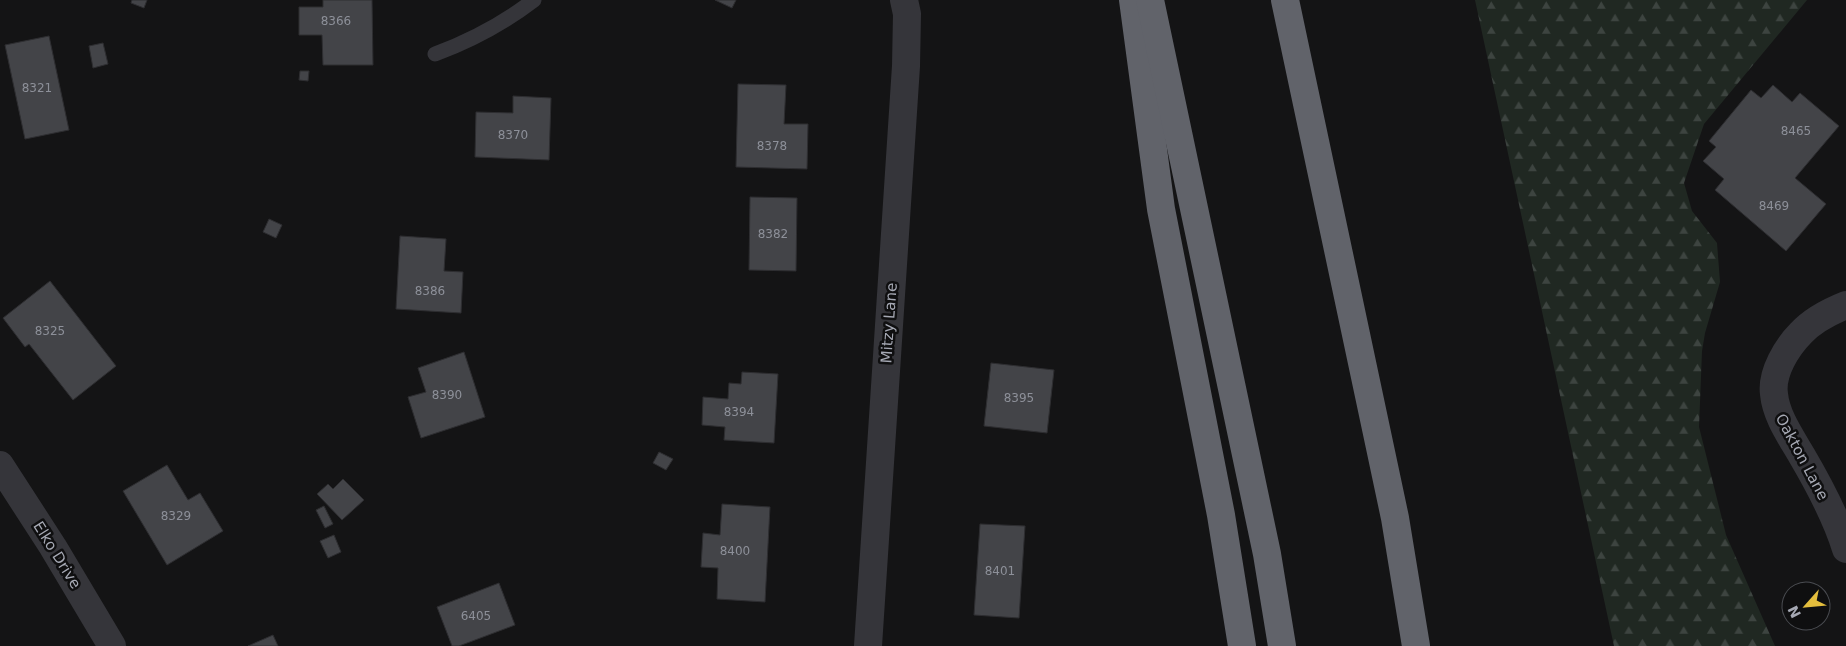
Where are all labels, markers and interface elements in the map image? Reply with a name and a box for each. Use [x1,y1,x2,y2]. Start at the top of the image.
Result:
house number: 8366 [321,14,351,28]
house number: 8321 [22,81,52,95]
house number: 8465 [1781,124,1811,138]
house number: 8370 [498,128,528,142]
house number: 8378 [757,139,787,153]
house number: 8469 [1759,199,1789,213]
house number: 8382 [758,227,788,241]
street label: Mitzy Lane [877,282,901,364]
house number: 8386 [415,284,445,298]
house number: 8325 [35,324,65,338]
house number: 8390 [432,388,462,402]
house number: 8395 [1004,391,1034,405]
house number: 8394 [724,405,754,419]
street label: Oakton Lane [1772,411,1832,503]
house number: 8329 [161,509,191,523]
street label: Elko Drive [29,518,85,592]
house number: 8400 [720,544,750,558]
house number: 8401 [985,564,1015,578]
north arrow [1781,581,1831,631]
text: N [1785,603,1804,621]
house number: 6405 [461,609,491,623]

